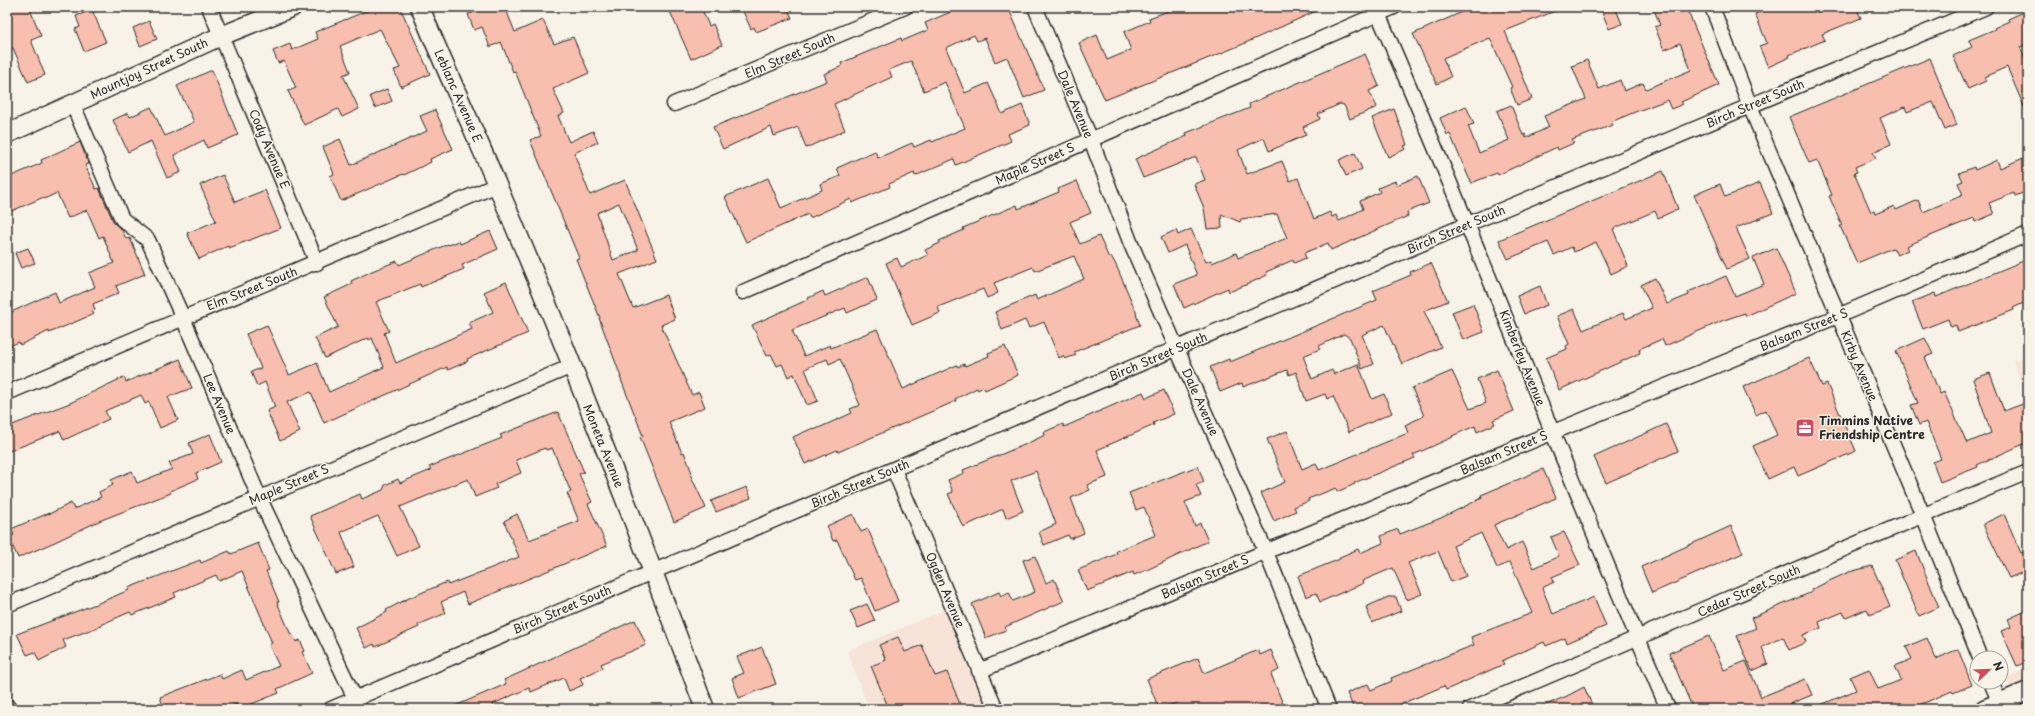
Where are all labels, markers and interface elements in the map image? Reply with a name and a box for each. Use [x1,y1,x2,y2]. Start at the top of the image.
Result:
street label: Elm Street South [742,28,838,82]
street label: Mountjoy Street South [87,33,210,103]
street label: Leblanc Avenue E [430,46,487,145]
street label: Dale Avenue [1053,67,1099,141]
street label: Birch Street South [1702,74,1807,132]
street label: Cody Avenue E [245,106,295,191]
street label: Maple Street S [992,138,1077,189]
street label: Birch Street South [1403,200,1508,258]
street label: Elm Street South [203,262,300,315]
street label: Balsam Street S [1757,303,1850,355]
street label: Kimberley Avenue [1495,307,1551,409]
street label: Birch Street South [1105,327,1210,385]
street label: Kirby Avenue [1837,328,1883,404]
street label: Dale Avenue [1178,365,1224,439]
street label: Lee Avenue [199,371,241,437]
street label: Moneta Avenue [579,401,629,490]
place label: Timmins Native Friendship Centre [1819,411,1925,443]
office icon: Timmins Native Friendship Centre [1794,417,1816,439]
street label: Balsam Street S [1457,425,1550,479]
street label: Birch Street South [807,454,912,512]
street label: Maple Street S [246,459,331,509]
street label: Ogden Avenue [922,549,970,631]
street label: Balsam Street S [1158,549,1251,603]
street label: Cedar Street South [1694,559,1803,621]
street label: Birch Street South [509,580,614,638]
north arrow [1969,650,2009,690]
text: N [1989,659,2008,673]

